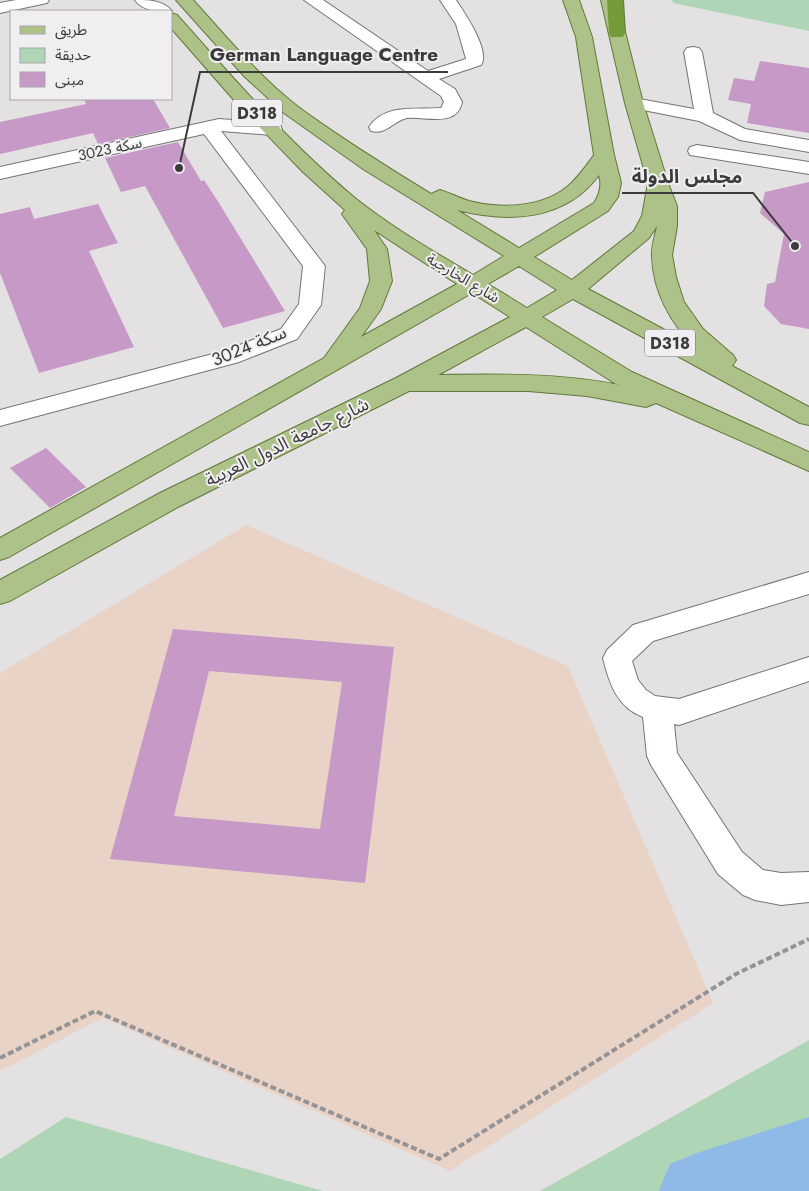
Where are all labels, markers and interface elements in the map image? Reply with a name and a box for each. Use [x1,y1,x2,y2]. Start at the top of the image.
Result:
legend [10,10,172,100]
text: طريق [55,19,87,41]
callout: German Language Centre [200,38,448,72]
text: German Language Centre [210,41,438,68]
text: حديقة [55,44,91,66]
text: مبنى [55,69,84,91]
road number: D318 [232,100,282,126]
street label: سكة 3023 [76,131,144,167]
callout: مجلس الدولة [622,159,753,193]
text: مجلس الدولة [632,163,742,190]
street label: شارع الخارجية [422,248,504,309]
street label: سكة 3024 [208,319,290,373]
road number: D318 [645,329,695,356]
street label: شارع جامعة الدول العربية [201,391,374,494]

